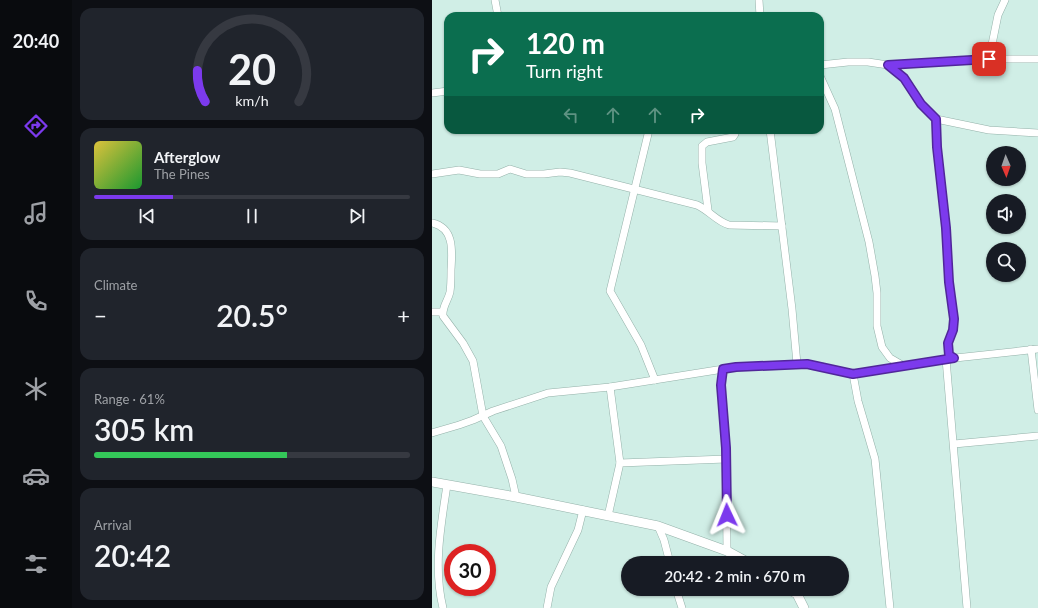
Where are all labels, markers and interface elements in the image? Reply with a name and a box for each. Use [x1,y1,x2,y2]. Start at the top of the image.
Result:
text: 120 m [526,26,605,60]
icon: right [460,28,512,80]
text: 20:40 [13,30,59,52]
pin [972,42,1006,76]
text: 20 [228,44,276,94]
icon: arrive [978,48,1000,70]
text: Turn right [526,60,603,82]
text: km/h [235,92,269,109]
icon: left [560,104,582,126]
icon: ahead [602,104,624,126]
icon: ahead [644,104,666,126]
icon: right [686,104,708,126]
icon: directions [22,112,50,140]
north arrow [986,146,1026,186]
map controls [986,146,1026,282]
text: Afterglow [154,148,220,166]
text: The Pines [154,166,210,182]
button: sound [986,194,1026,234]
icon: music [22,199,50,227]
icon: previous [136,205,158,227]
icon: pause [241,205,263,227]
icon: next [346,205,368,227]
button: search [986,242,1026,282]
text: Climate [94,277,137,293]
icon: phone [22,287,50,315]
text: 20.5° [216,297,288,333]
text: − [94,302,107,329]
text: + [397,302,410,329]
icon: climate [22,375,50,403]
text: Range · 61% [94,391,165,407]
text: 305 km [94,411,194,447]
icon: car [22,462,50,490]
position arrow [706,494,748,536]
text: Arrival [94,517,131,533]
text: 20:42 [94,537,171,573]
speed limit sign: 30 [444,544,496,596]
icon: filters [22,550,50,578]
text: 20:42 · 2 min · 670 m [665,567,805,585]

